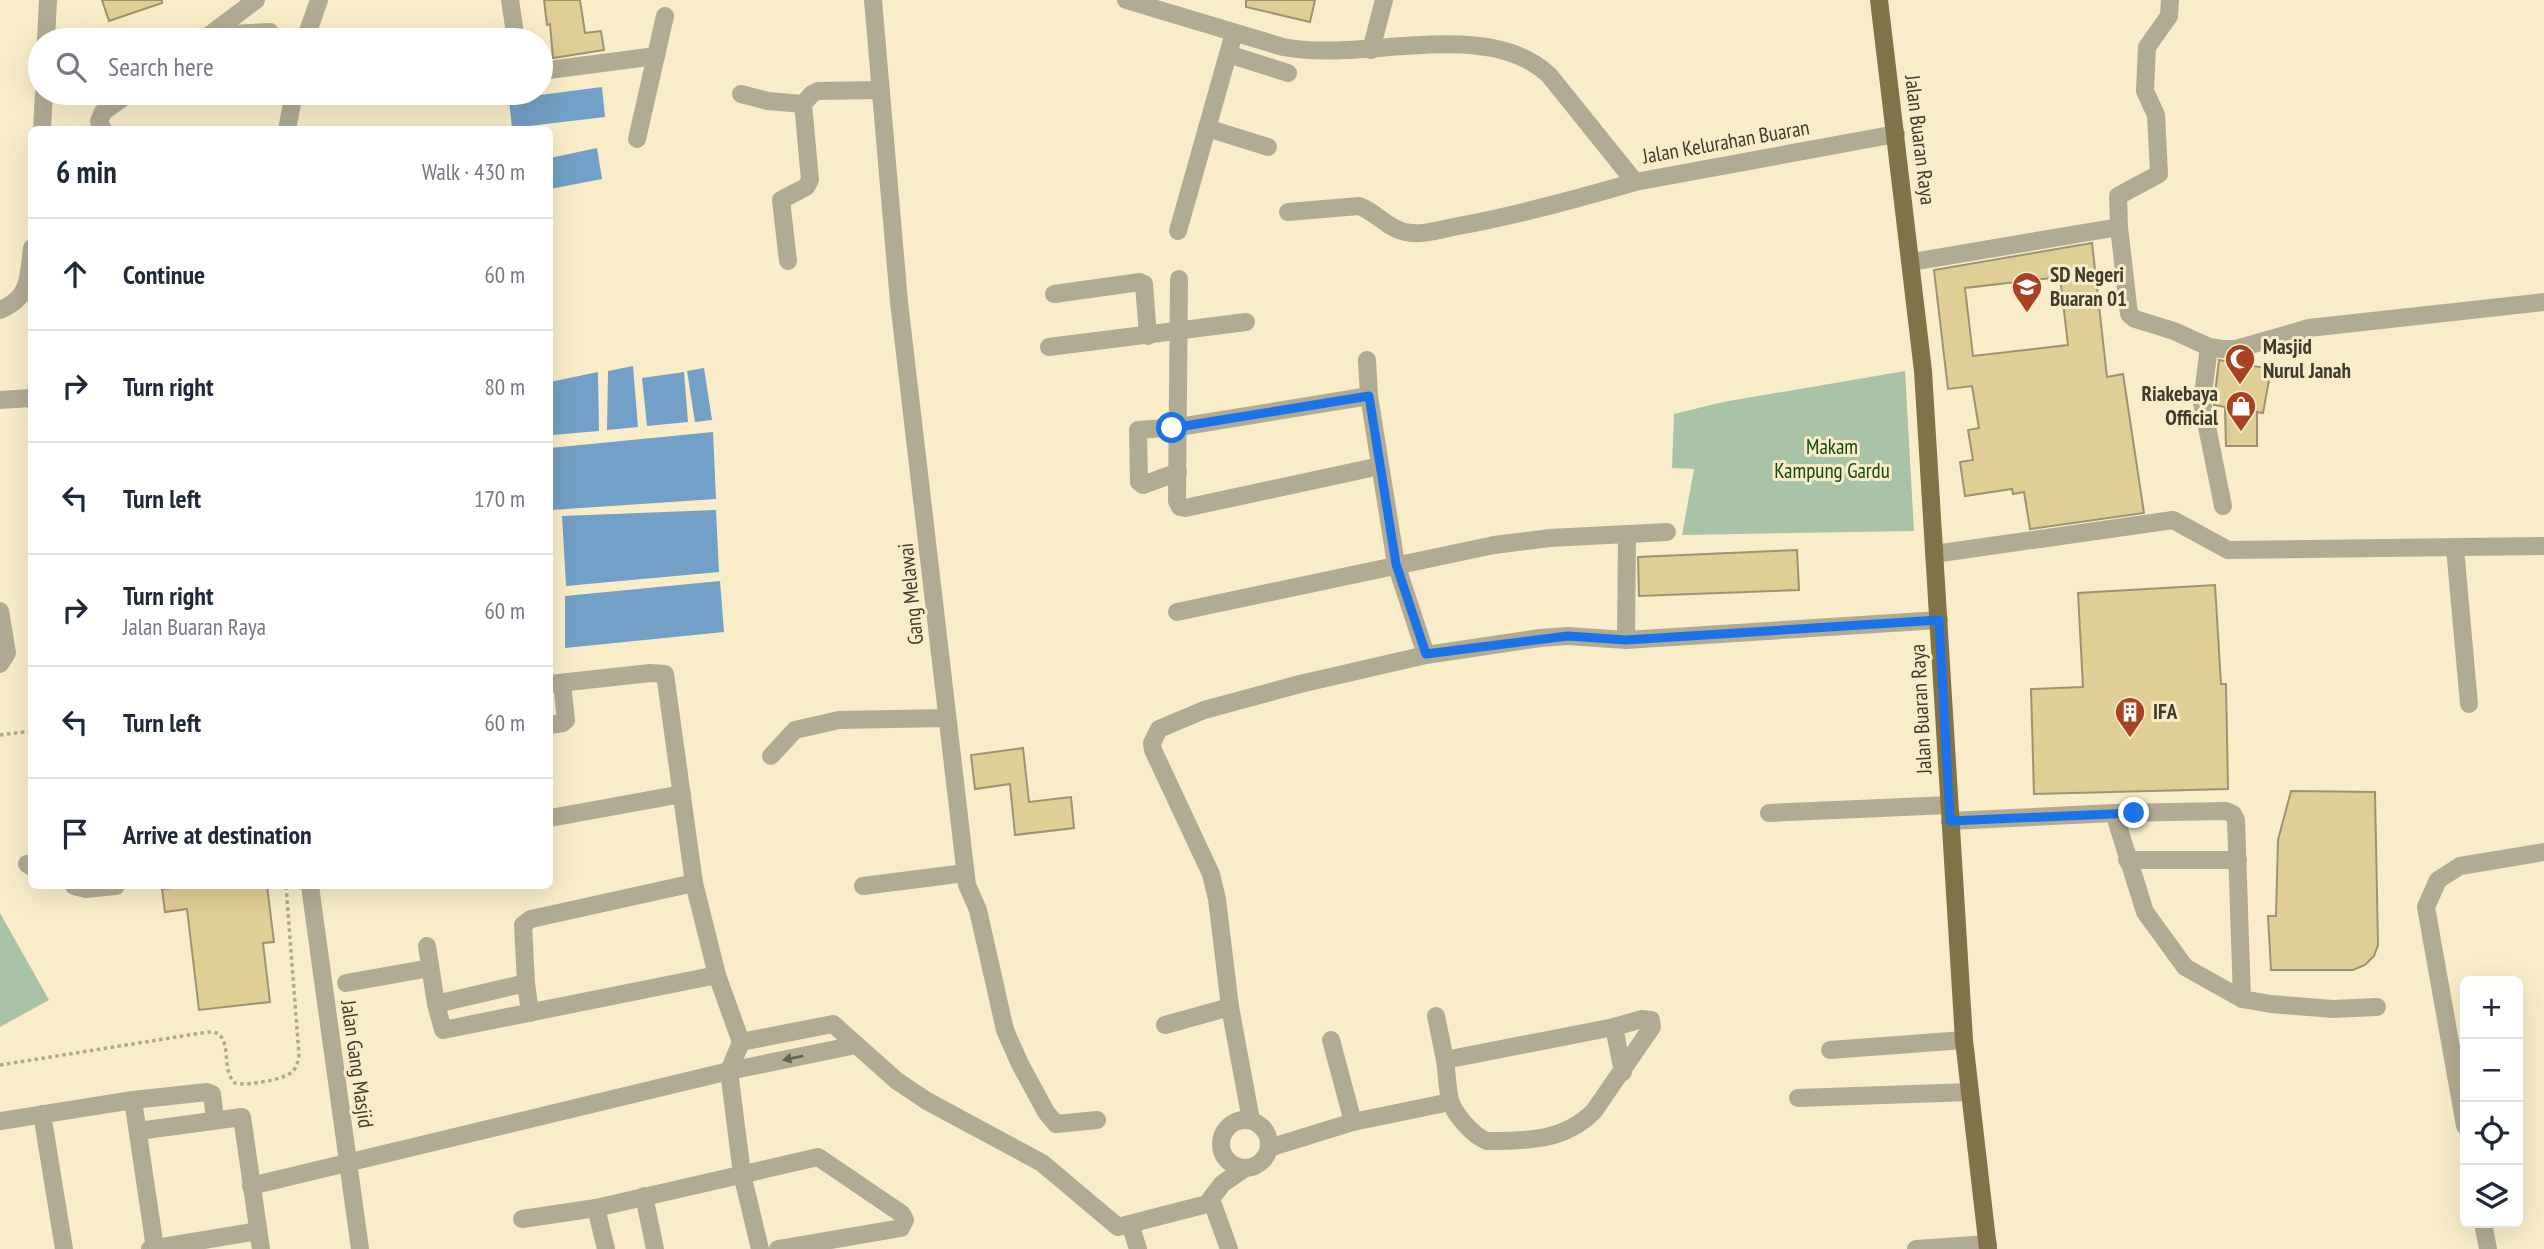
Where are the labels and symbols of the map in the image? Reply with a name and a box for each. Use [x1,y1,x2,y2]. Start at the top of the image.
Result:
street label: Jalan Buaran Raya [1899,73,1942,206]
street label: Jalan Kelurahan Buaran [1639,114,1811,170]
place label: SD Negeri Buaran 01 [2050,261,2127,312]
school or university icon: SD Negeri Buaran 01 [2010,270,2044,314]
place label: Masjid Nurul Janah [2263,333,2351,384]
mosque icon: Masjid Nurul Janah [2223,342,2257,386]
place label: Riakebaya Official [2142,380,2219,431]
shop icon: Riakebaya Official [2224,389,2258,433]
route start [1156,412,1187,443]
park label: Makam Kampung Gardu [1774,433,1890,484]
street label: Gang Melawai [892,542,929,646]
street label: Jalan Buaran Raya [1904,643,1937,776]
building icon: IFA [2113,695,2147,739]
place label: IFA [2153,698,2178,725]
route end [2118,797,2149,828]
street label: Jalan Gang Masjid [335,997,380,1130]
one-way arrow [782,1053,804,1064]

